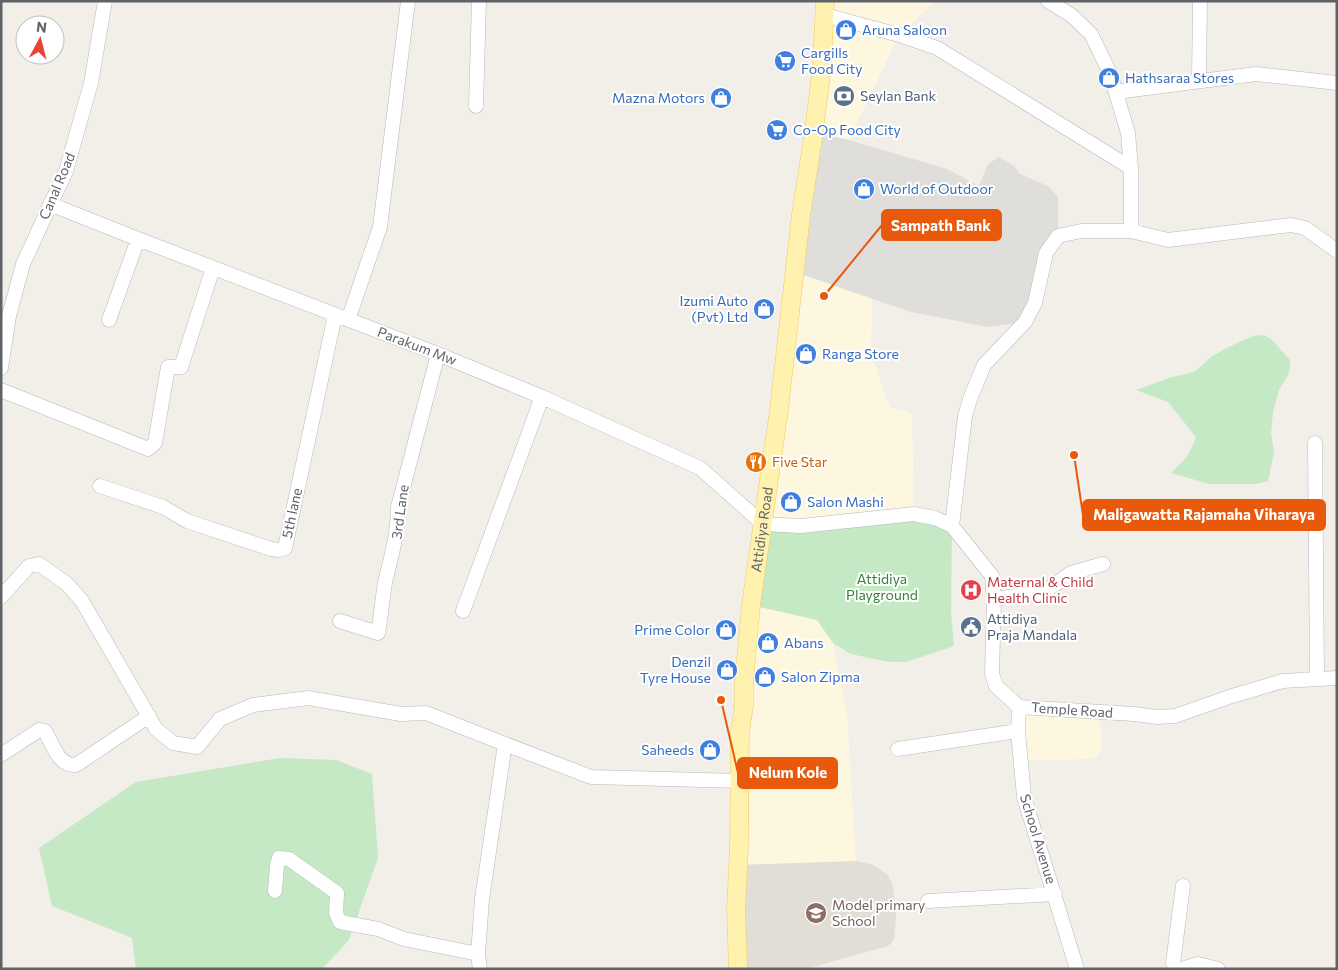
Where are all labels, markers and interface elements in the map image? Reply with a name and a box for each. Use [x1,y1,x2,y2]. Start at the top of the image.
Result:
north arrow [15,15,65,65]
text: N [35,18,48,36]
shop icon: Aruna Saloon [834,18,858,42]
place label: Aruna Saloon [862,21,947,38]
place label: Cargills Food City [801,44,862,77]
supermarket icon: Cargills Food City [773,49,797,73]
shop icon: Hathsaraa Stores [1097,66,1121,90]
place label: Hathsaraa Stores [1125,69,1234,86]
bank icon: Seylan Bank [832,84,856,108]
shop icon: Mazna Motors [709,86,733,110]
place label: Seylan Bank [860,87,937,104]
place label: Mazna Motors [612,89,705,106]
supermarket icon: Co-Op Food City [765,118,789,142]
place label: Co-Op Food City [793,121,901,138]
street label: Canal Road [35,150,78,222]
shop icon: World of Outdoor [852,177,876,201]
place label: World of Outdoor [880,180,994,197]
callout: Sampath Bank [882,210,1001,240]
text: Sampath Bank [891,216,991,234]
place label: Izumi Auto (Pvt) Ltd [679,292,748,325]
shop icon: Izumi Auto (Pvt) Ltd [752,297,776,321]
street label: Parakum Mw [375,323,459,368]
shop icon: Ranga Store [794,342,818,366]
place label: Ranga Store [822,345,899,362]
restaurant icon: Five Star [744,450,768,474]
place label: Five Star [772,453,828,470]
street label: 3rd Lane [387,484,412,540]
street label: 5th lane [278,486,305,539]
street label: Attidiya Road [747,486,776,573]
shop icon: Salon Mashi [779,490,803,514]
place label: Salon Mashi [807,493,884,510]
callout: Maligawatta Rajamaha Viharaya [1083,500,1325,530]
text: Maligawatta Rajamaha Viharaya [1093,505,1315,523]
park label: Attidiya Playground [846,570,918,603]
place label: Maternal & Child Health Clinic [987,573,1094,606]
hospital icon: Maternal & Child Health Clinic [959,578,983,602]
place label: Attidiya Praja Mandala [987,610,1077,643]
public building icon: Attidiya Praja Mandala [959,615,983,639]
shop icon: Prime Color [714,618,738,642]
place label: Prime Color [634,621,710,638]
shop icon: Abans [756,631,780,655]
place label: Abans [784,634,824,651]
place label: Denzil Tyre House [640,653,711,686]
shop icon: Denzil Tyre House [715,658,739,682]
shop icon: Salon Zipma [753,665,777,689]
place label: Salon Zipma [781,668,860,685]
street label: Temple Road [1030,698,1114,721]
shop icon: Saheeds [698,738,722,762]
place label: Saheeds [641,741,694,758]
callout: Nelum Kole [738,758,837,788]
text: Nelum Kole [749,763,827,781]
street label: School Avenue [1017,792,1060,886]
place label: Model primary School [832,896,925,929]
school or university icon: Model primary School [804,901,828,925]

